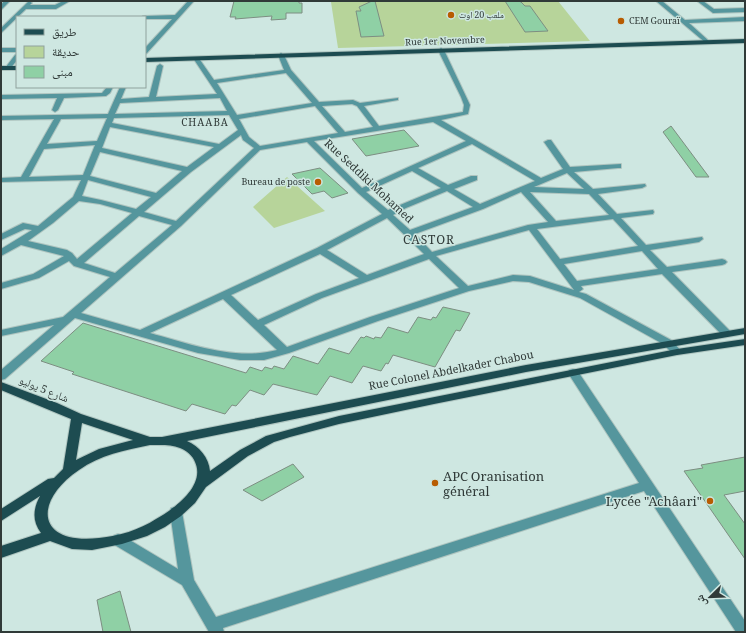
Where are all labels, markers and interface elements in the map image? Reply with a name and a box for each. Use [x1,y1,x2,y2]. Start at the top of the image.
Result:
place label: ملعب 20 اوت [459,8,504,24]
marker: ملعب 20 اوت [446,10,456,20]
place label: CEM Gouraï [629,14,680,30]
legend [16,16,146,88]
marker: CEM Gouraï [616,16,626,26]
text: طريق [52,23,77,44]
street label: Rue 1er Novembre [405,33,485,51]
text: حديقة [52,43,80,64]
text: مبنى [52,63,73,84]
district label: CHAABA [181,115,229,132]
street label: Rue Seddiki Mohamed [319,135,417,229]
place label: Bureau de poste [241,175,310,191]
marker: Bureau de poste [313,177,323,187]
district label: CASTOR [403,231,455,252]
street label: Rue Colonel Abdelkader Chabou [367,346,535,397]
street label: شارع 5 يوليو [16,372,71,409]
place label: APC Oranisation général [443,467,545,504]
marker: APC Oranisation général [430,478,440,488]
place label: Lycée "Achâari" [606,492,702,514]
marker: Lycée "Achâari" [705,496,715,506]
north arrow [690,577,730,617]
text: ش [691,591,713,609]

